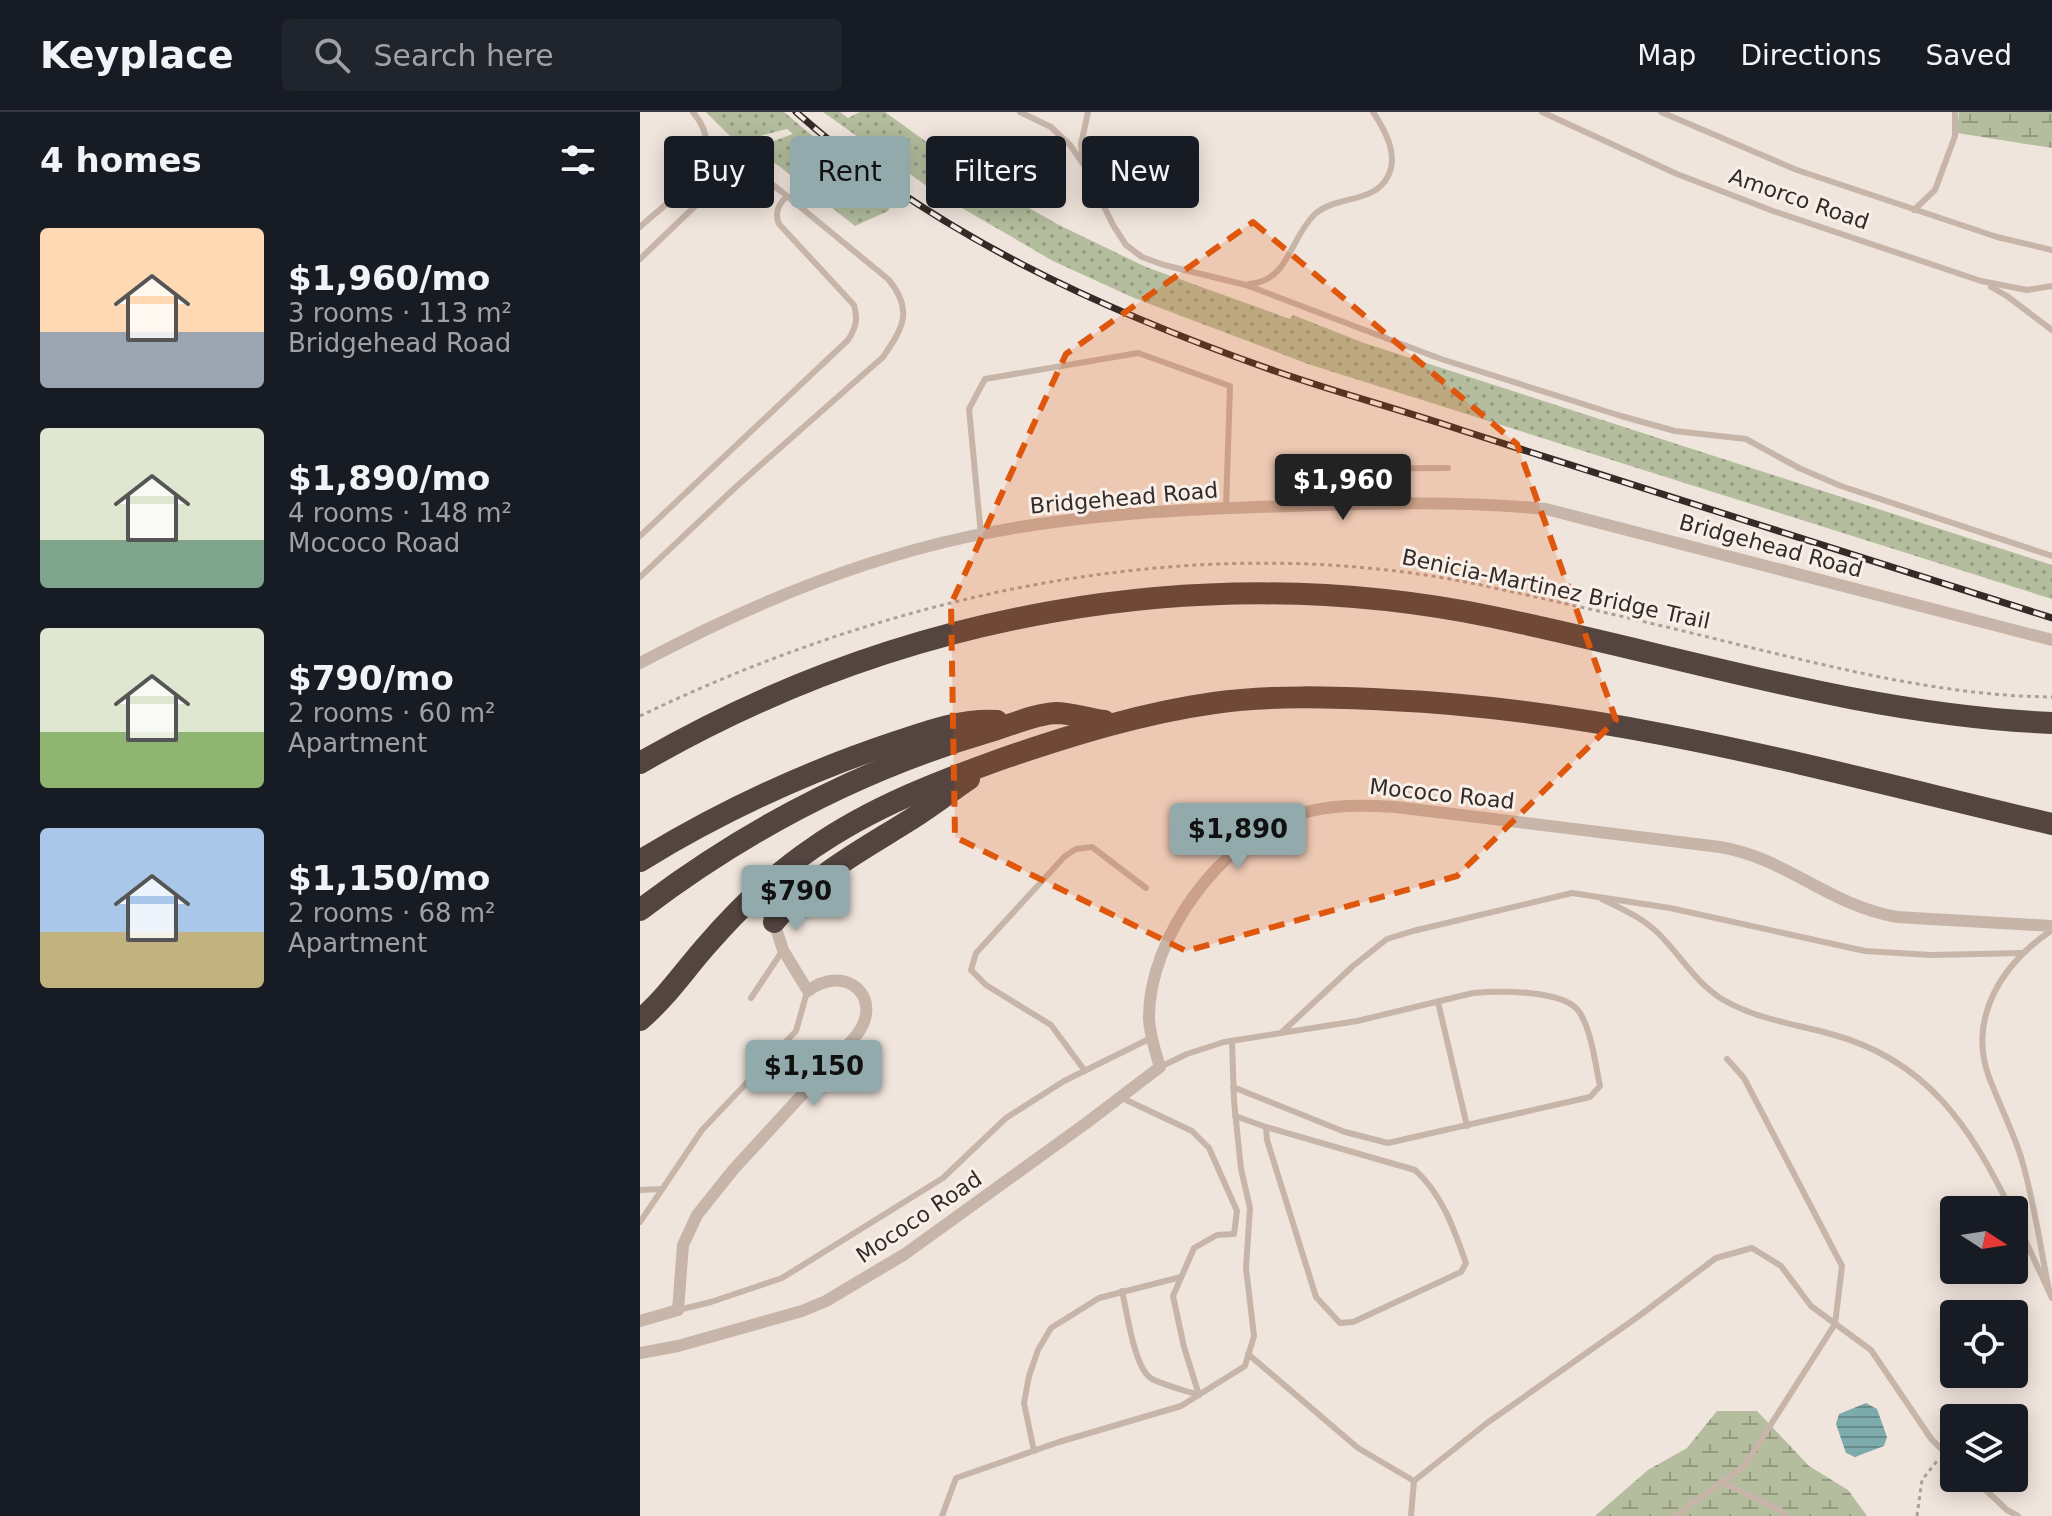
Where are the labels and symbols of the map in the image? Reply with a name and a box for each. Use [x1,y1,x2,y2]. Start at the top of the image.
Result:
street label: Amorco Road [1726,163,1872,235]
pin: $1,960 [1278,454,1408,522]
street label: Bridgehead Road [1029,477,1219,519]
street label: Bridgehead Road [1677,509,1865,583]
street label: Benicia-Martinez Bridge Trail [1400,544,1712,634]
street label: Mococo Road [1368,774,1516,814]
pin: $1,890 [1173,803,1303,871]
pin: $790 [749,865,843,933]
pin: $1,150 [749,1040,879,1108]
street label: Mococo Road [852,1166,986,1268]
north arrow [1940,1196,2028,1284]

